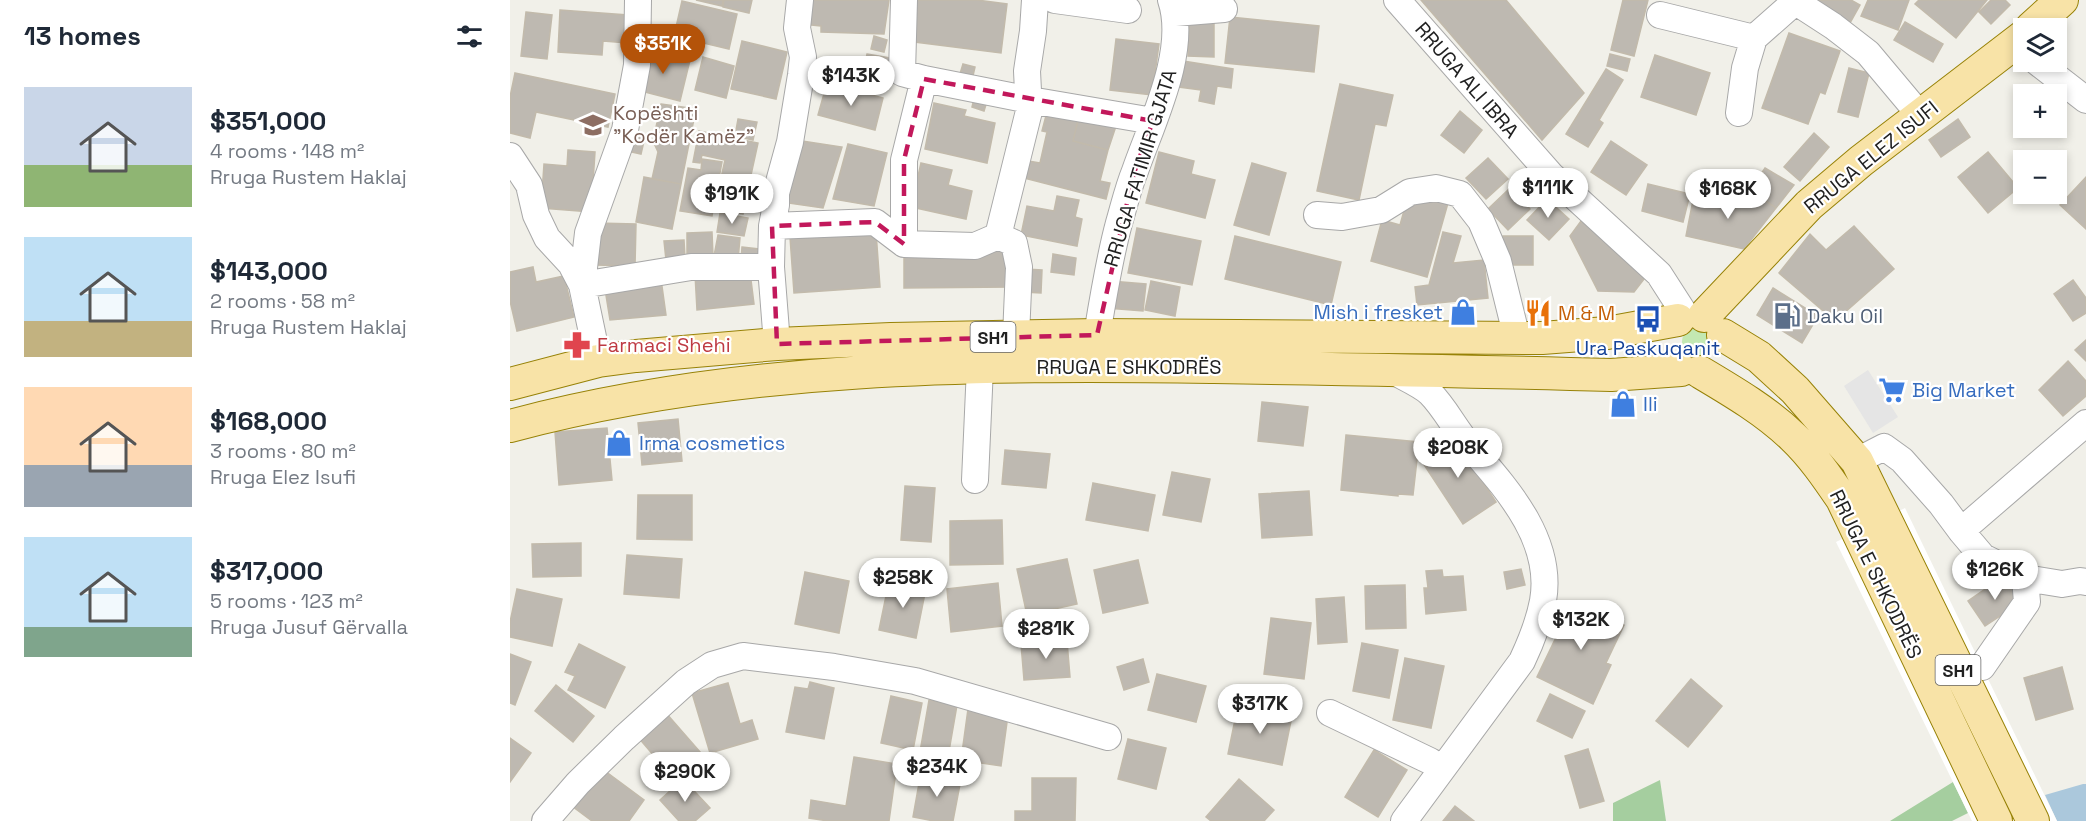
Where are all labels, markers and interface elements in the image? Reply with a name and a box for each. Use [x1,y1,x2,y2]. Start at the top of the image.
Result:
street label: RRUGA ALI IBRA [1409,16,1525,144]
map controls [2013,18,2067,204]
button: layers [2013,18,2067,72]
text: 13 homes [24,19,141,53]
icon: filters [453,20,486,53]
pin: $351K [621,24,705,75]
text: $351K [634,30,692,56]
pin: $143K [809,56,893,107]
text: $143K [822,62,880,88]
street label: RRUGA FATIMIR GJATA [1098,66,1183,270]
button: + [2013,84,2067,138]
street label: RRUGA ELEZ ISUFI [1799,95,1943,219]
place label: Kopështi "Kodër Kamëz" [613,100,754,149]
text: $351,000 [210,104,326,138]
school or university icon: Kopështi "Kodër Kamëz" [578,110,608,140]
icon: home [72,111,144,183]
text: 4 rooms · 148 m² [210,138,364,164]
button: − [2013,150,2067,204]
text: Rruga Rustem Haklaj [210,164,407,190]
pin: $111K [1506,168,1590,219]
pin: $168K [1686,169,1770,220]
pin: $191K [690,174,774,225]
text: $111K [1522,174,1574,200]
text: $168K [1699,175,1757,201]
text: $191K [704,180,760,206]
text: $143,000 [210,254,328,288]
icon: home [72,261,144,333]
text: 2 rooms · 58 m² [210,288,355,314]
shop icon: Mish i fresket [1448,297,1478,327]
restaurant icon: M & M [1523,298,1553,328]
place label: Mish i fresket [1314,299,1443,325]
place label: M & M [1558,300,1615,326]
fuel station icon: Daku Oil [1772,301,1802,331]
place label: Daku Oil [1807,303,1883,329]
bus stop icon: Ura Paskuqanit [1633,304,1663,334]
text: Rruga Rustem Haklaj [210,314,407,340]
road number: SH1 [970,322,1016,352]
pharmacy icon: Farmaci Shehi [562,330,592,360]
place label: Farmaci Shehi [597,332,731,358]
place label: Ura Paskuqanit [1576,335,1720,361]
street label: RRUGA E SHKODRËS [1037,354,1221,380]
supermarket icon: Big Market [1877,375,1907,405]
place label: Big Market [1912,377,2015,403]
shop icon: Ili [1608,389,1638,419]
place label: Ili [1643,391,1658,417]
text: $168,000 [210,404,327,438]
icon: home [72,411,144,483]
shop icon: Irma cosmetics [604,428,634,458]
pin: $208K [1416,428,1500,479]
place label: Irma cosmetics [639,430,785,456]
text: $208K [1427,434,1489,460]
text: 3 rooms · 80 m² [210,438,356,464]
text: Rruga Elez Isufi [210,464,356,490]
street label: RRUGA E SHKODRËS [1824,485,1928,663]
pin: $126K [1953,550,2037,601]
text: $317,000 [210,554,323,588]
text: $126K [1966,556,2024,582]
pin: $258K [861,558,945,609]
icon: home [72,561,144,633]
text: $258K [873,564,933,590]
text: 5 rooms · 123 m² [210,588,363,614]
pin: $132K [1539,600,1623,651]
text: $132K [1552,606,1610,632]
pin: $281K [1004,609,1088,660]
text: Rruga Jusuf Gërvalla [210,614,408,640]
text: $281K [1017,615,1075,641]
road number: SH1 [1936,655,1980,685]
pin: $317K [1218,684,1302,735]
text: $317K [1232,690,1288,716]
pin: $234K [895,747,979,798]
pin: $290K [643,752,727,803]
text: $234K [906,753,968,779]
text: $290K [654,758,716,784]

